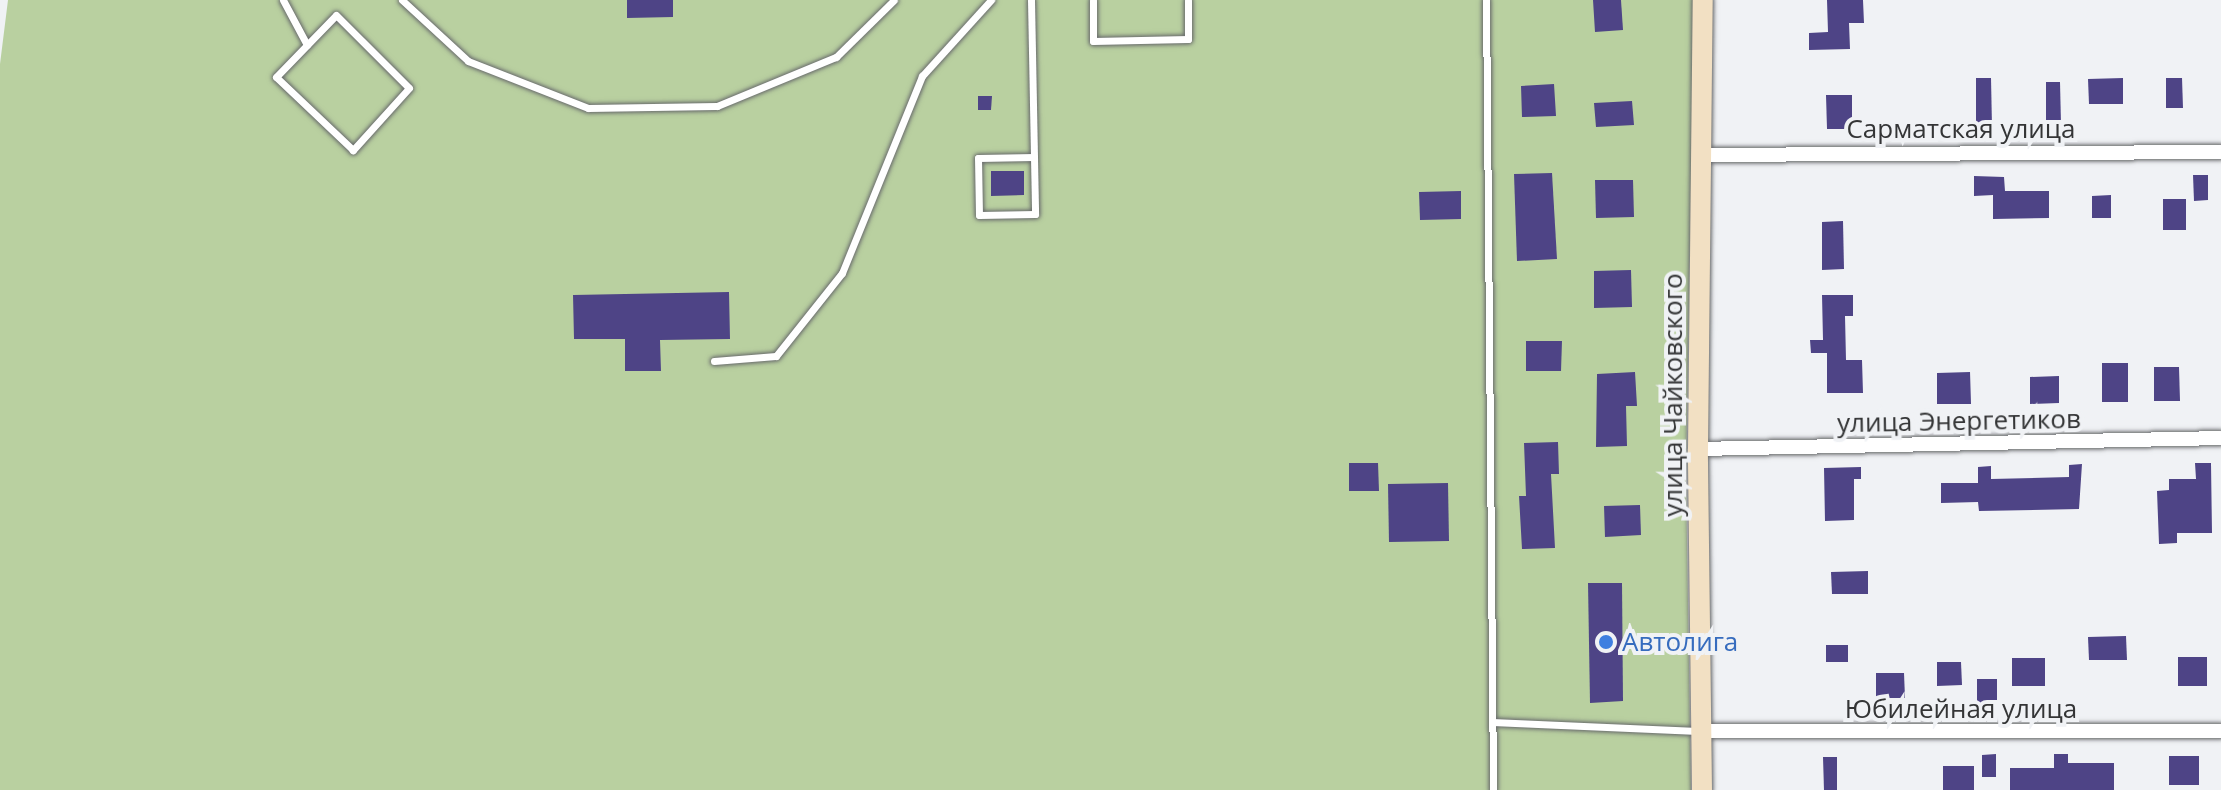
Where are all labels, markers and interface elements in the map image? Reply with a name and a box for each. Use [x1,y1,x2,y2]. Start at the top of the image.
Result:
street label: Сарматская улица [1846,113,2076,145]
street label: улица Чайковского [1657,273,1689,517]
street label: улица Энергетиков [1837,403,2081,439]
place label: Автолига [1622,626,1738,658]
marker: Автолига [1597,633,1615,651]
street label: Юбилейная улица [1845,693,2077,725]

